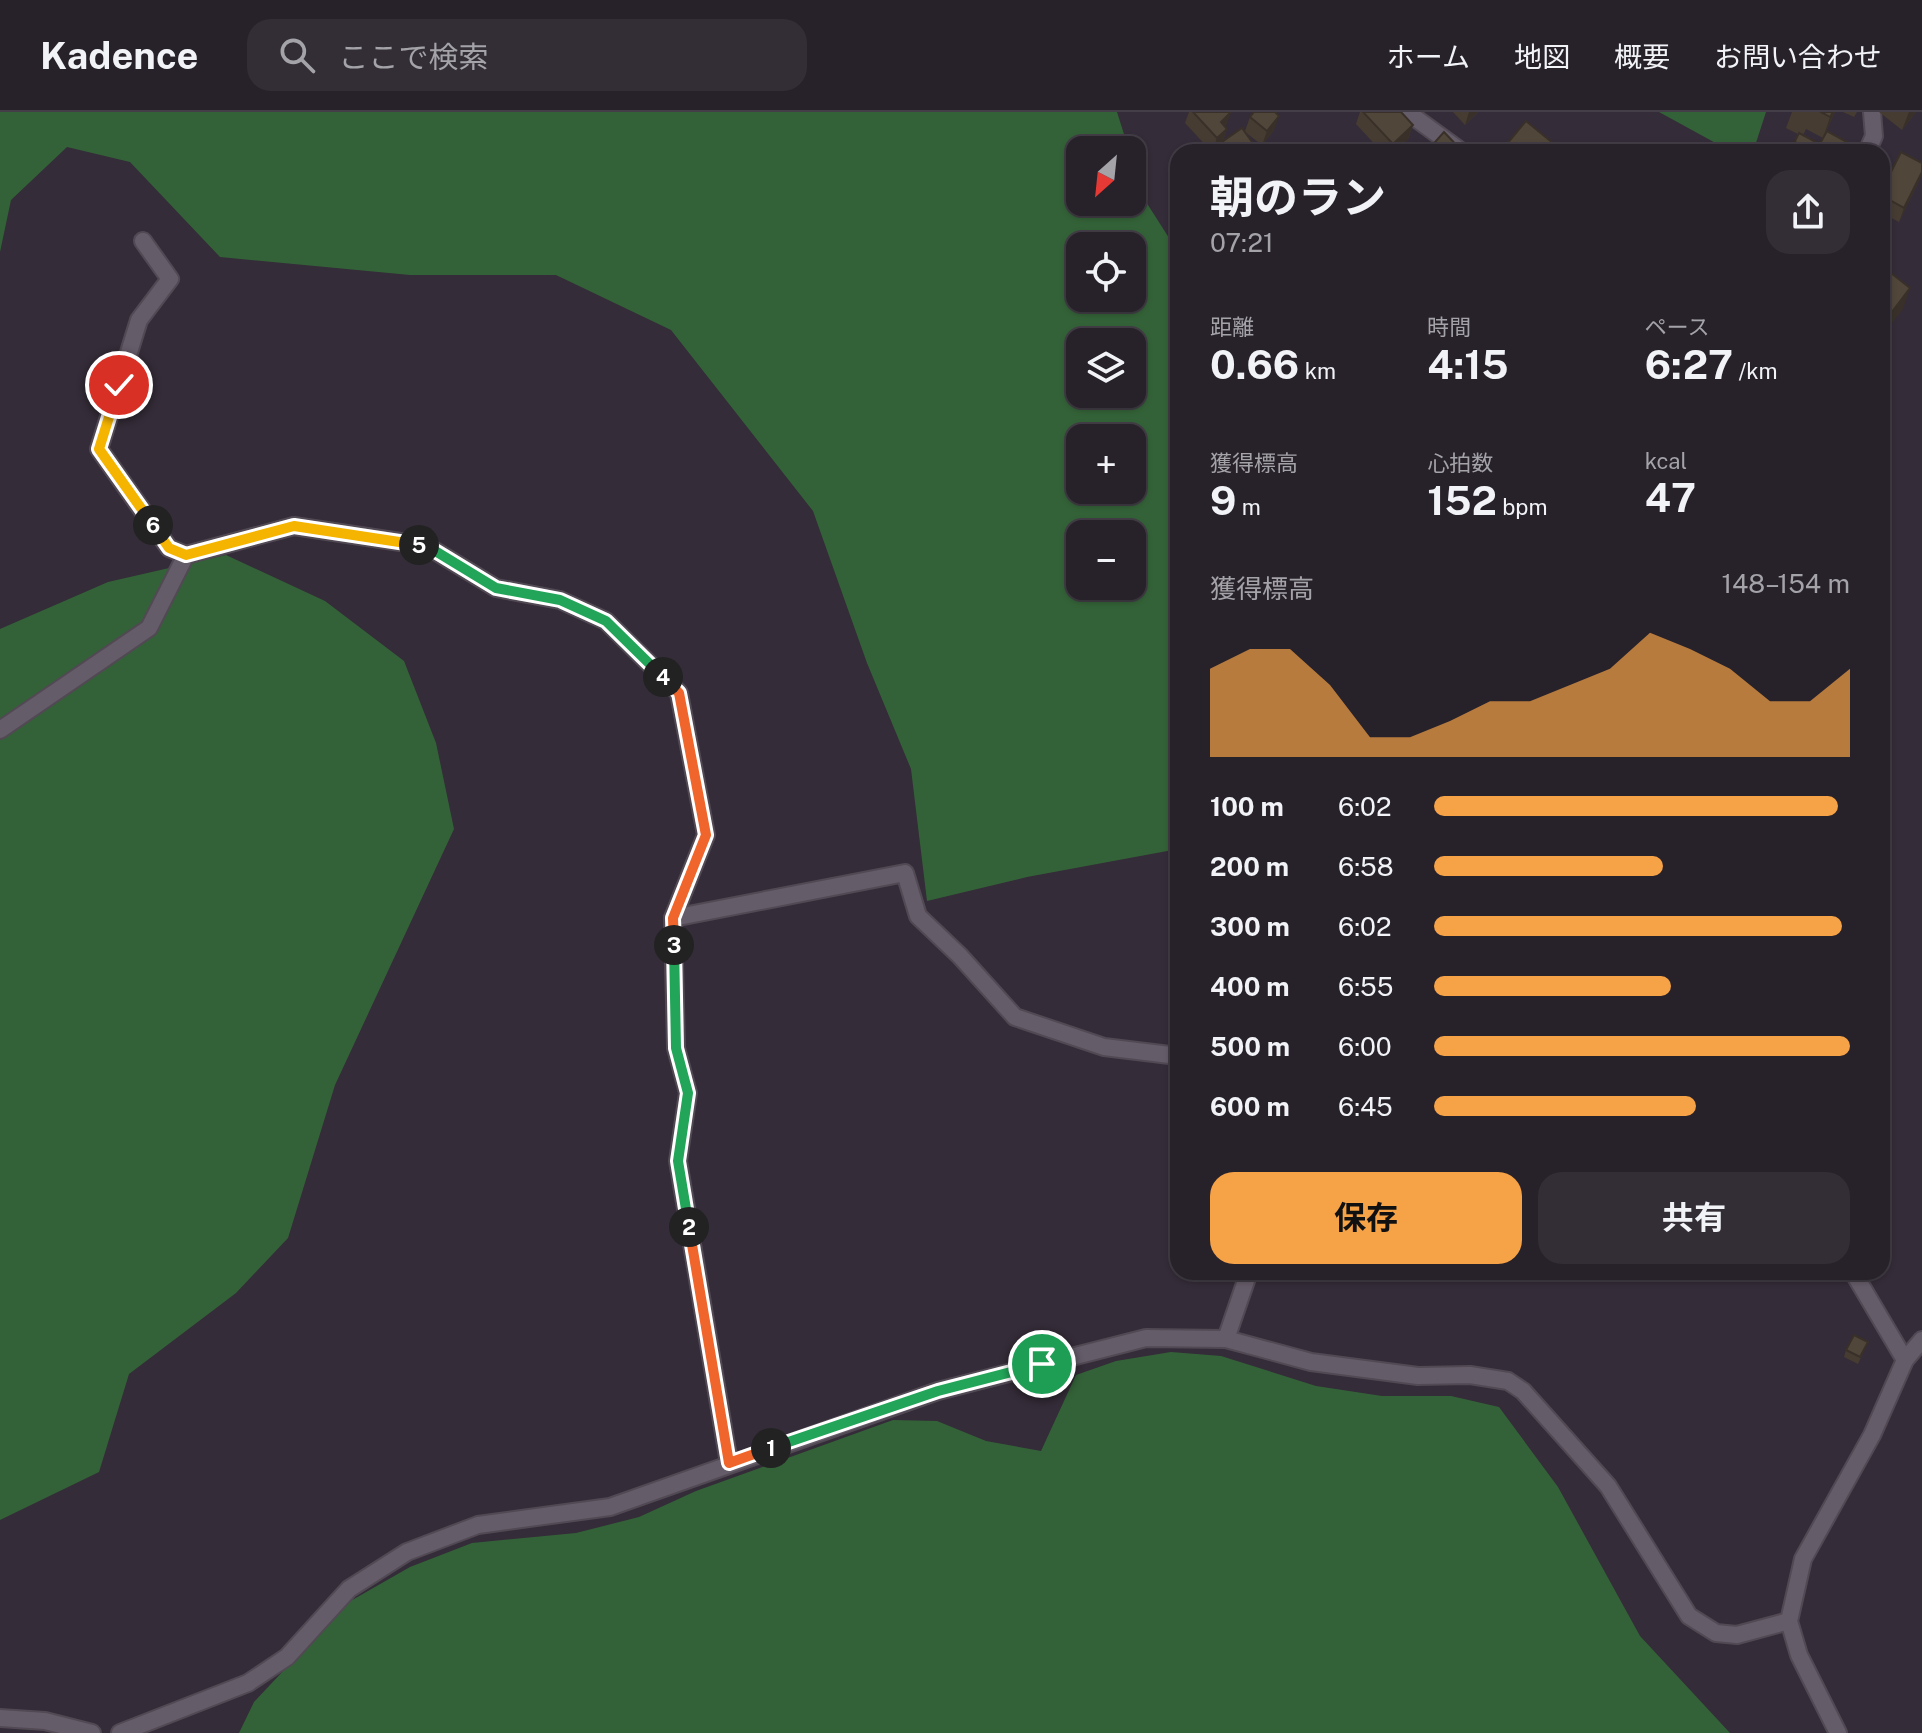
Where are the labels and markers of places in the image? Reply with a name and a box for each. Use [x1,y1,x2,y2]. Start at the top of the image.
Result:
pin [85,351,153,419]
pin: 6 [133,505,173,545]
pin: 5 [399,525,439,565]
pin: 4 [643,657,683,697]
pin: 3 [654,925,694,965]
pin: 2 [669,1207,709,1247]
pin [1008,1330,1076,1398]
pin: 1 [751,1428,791,1468]

